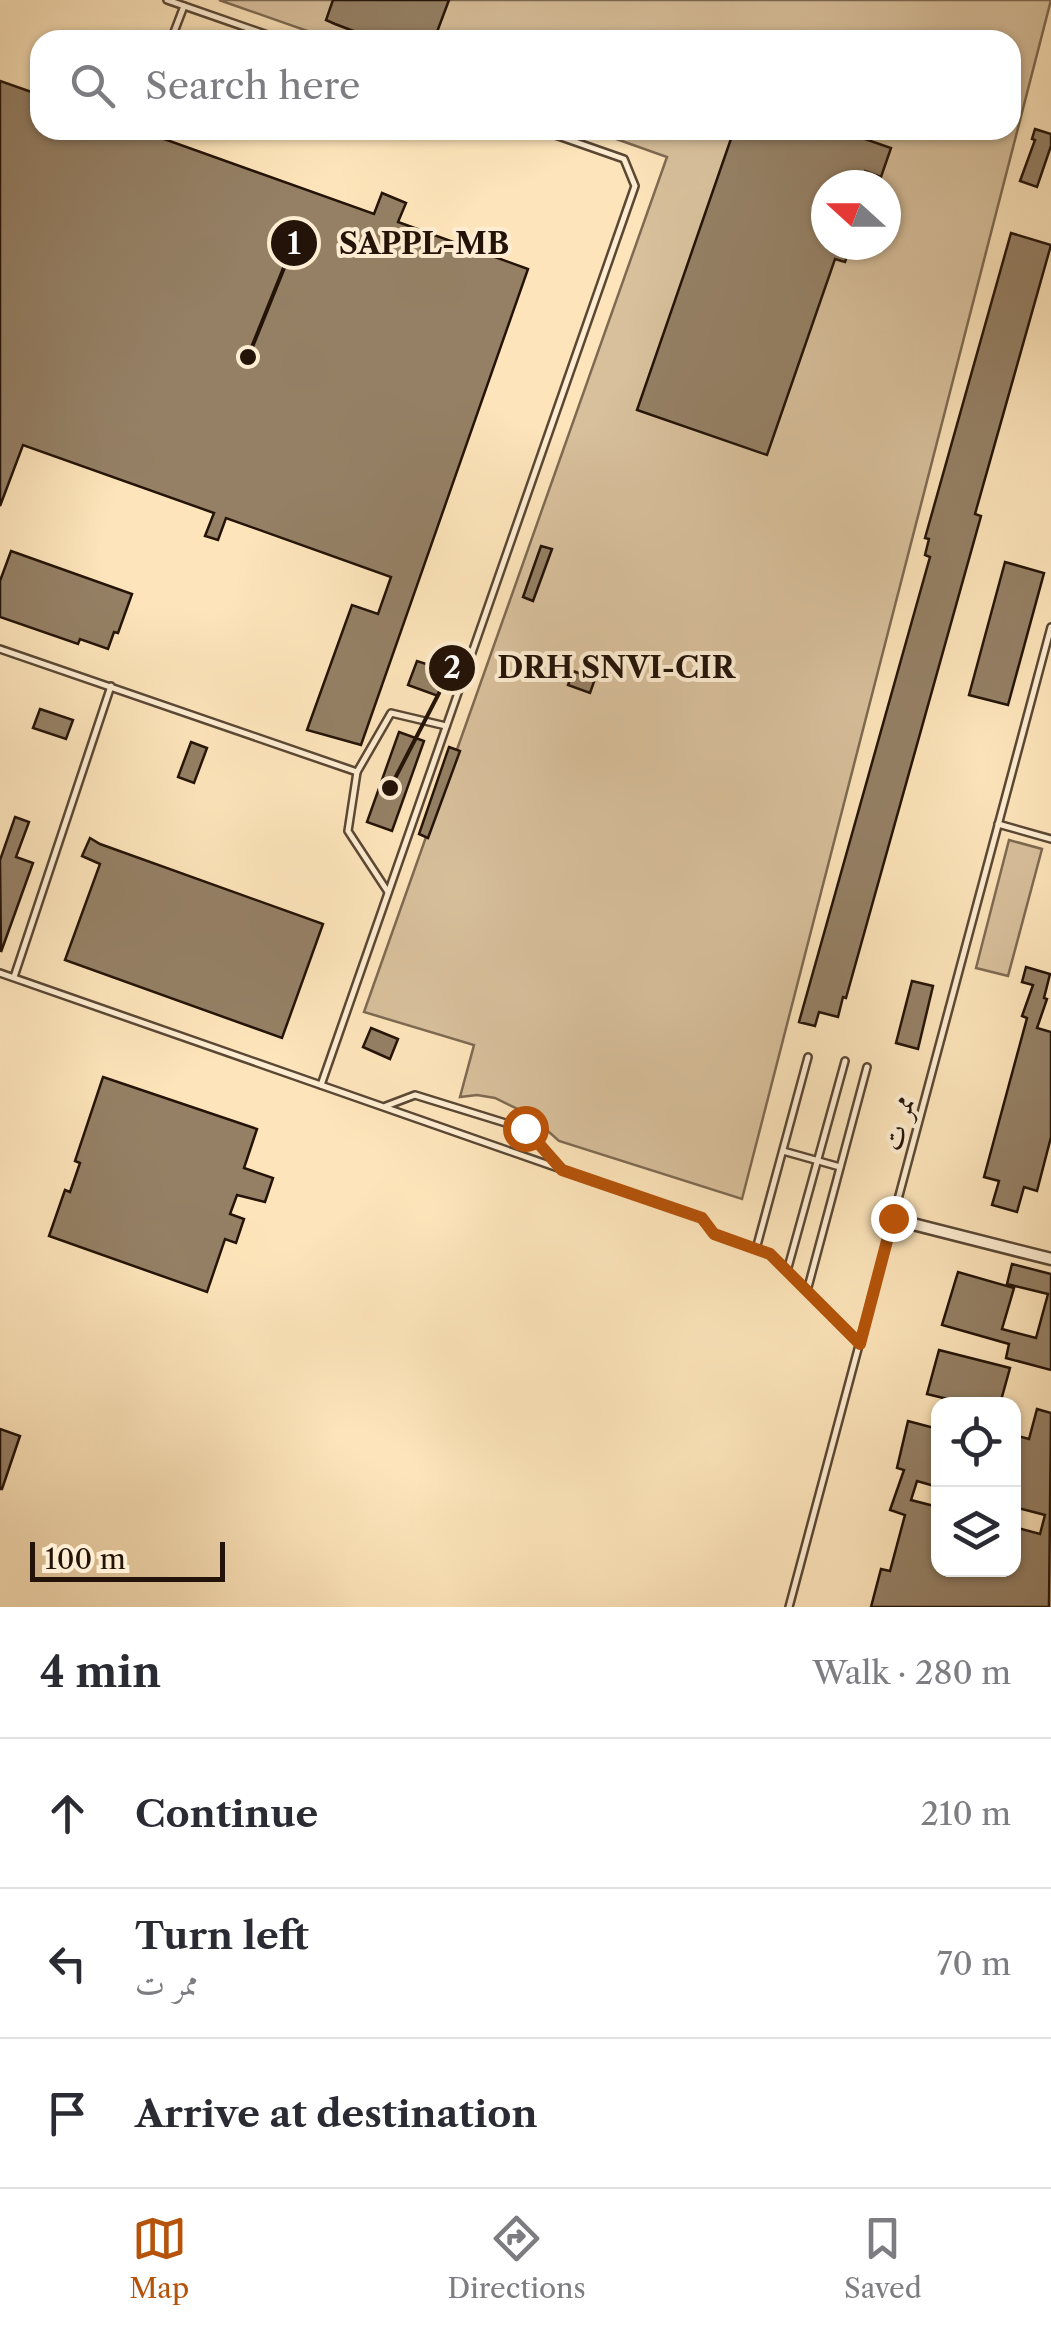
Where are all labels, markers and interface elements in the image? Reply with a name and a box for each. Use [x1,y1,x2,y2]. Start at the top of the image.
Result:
search box [30,30,1021,140]
icon: search [65,58,120,113]
text: Search here [145,62,360,109]
north arrow [811,170,901,260]
callout: SAPPL-MB [269,213,530,273]
text: 1 [287,225,301,262]
text: SAPPL-MB [339,225,509,262]
callout: DRH SNVI-CIR [427,638,755,698]
text: 2 [443,649,461,686]
text: DRH SNVI-CIR [497,649,737,686]
street label: ممر ت [874,1092,923,1155]
route start [503,1106,549,1152]
route end [871,1196,917,1242]
map controls [931,1397,1021,1577]
button: locate [931,1397,1021,1487]
button: layers [931,1487,1021,1577]
scale bar [30,1537,225,1582]
text: 100 m [45,1542,126,1576]
text: 4 min [40,1646,161,1698]
text: Walk · 280 m [813,1653,1011,1692]
icon: ahead [40,1786,95,1841]
text: Continue [135,1790,318,1837]
text: 210 m [921,1794,1011,1833]
text: Turn left [135,1912,309,1959]
icon: left [40,1936,95,1991]
text: 70 m [937,1944,1011,1983]
text: ممر ت [135,1964,199,2003]
icon: arrive [40,2086,95,2141]
text: Arrive at destination [135,2090,538,2137]
tab: Map [129,2211,189,2305]
tab: Directions [447,2211,586,2305]
tab: Saved [844,2211,922,2305]

